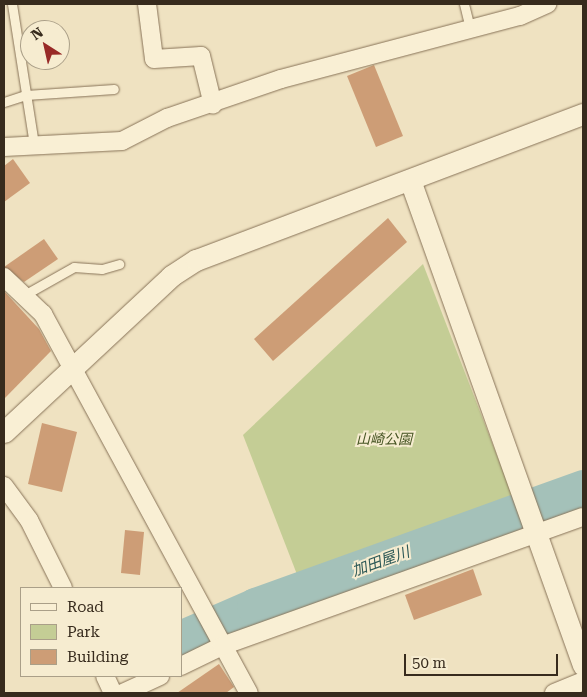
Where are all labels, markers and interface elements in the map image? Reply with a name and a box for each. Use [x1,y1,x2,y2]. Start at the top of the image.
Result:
north arrow [20,20,70,70]
text: N [28,24,46,43]
park label: 山崎公園 [356,431,412,447]
water label: 加田屋川 [350,543,412,581]
legend [20,587,182,677]
text: Road [67,598,104,616]
text: Park [67,623,100,641]
scale bar [407,644,561,676]
text: Building [67,648,128,666]
text: 50 m [412,654,446,672]

